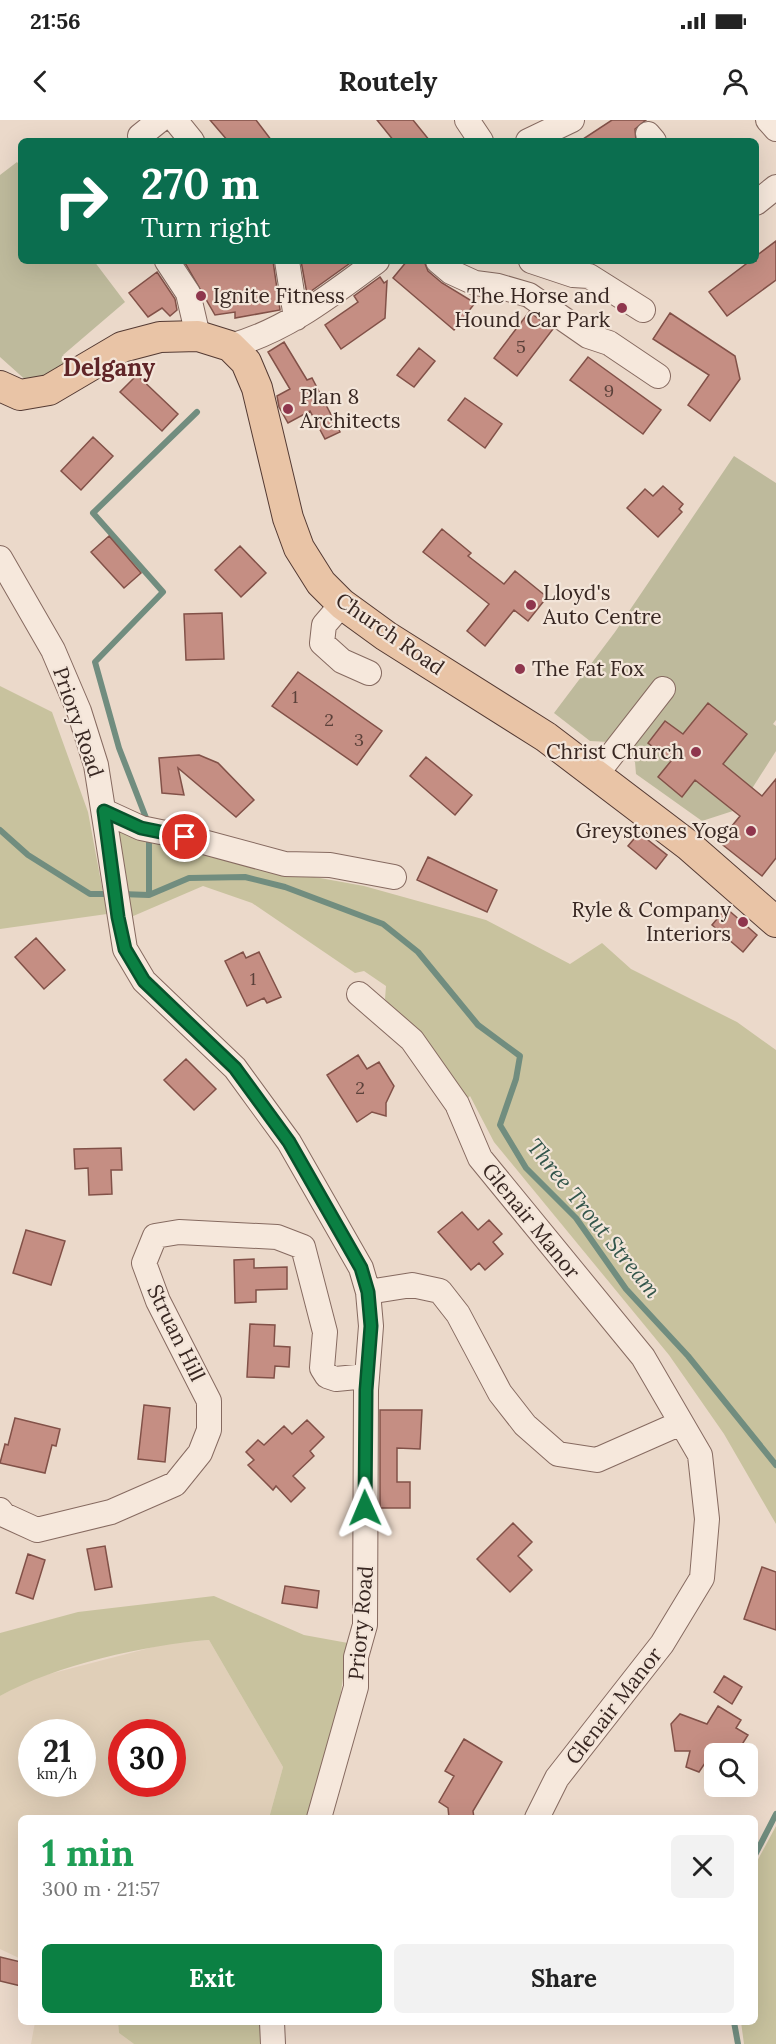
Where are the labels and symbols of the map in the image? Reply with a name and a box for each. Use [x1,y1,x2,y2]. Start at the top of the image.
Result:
place label: Ignite Fitness [213,282,345,309]
place label: The Horse and Hound Car Park [455,282,611,333]
marker: Ignite Fitness [194,289,208,303]
marker: The Horse and Hound Car Park [615,301,629,315]
house number: 5 [516,335,526,358]
district label: Delgany [63,352,156,383]
house number: 9 [604,379,614,402]
place label: Plan 8 Architects [299,383,400,434]
marker: Plan 8 Architects [281,402,295,416]
place label: Lloyd's Auto Centre [542,579,662,630]
street label: Church Road [331,586,450,681]
marker: Lloyd's Auto Centre [524,598,538,612]
place label: The Fat Fox [532,655,644,682]
marker: The Fat Fox [513,662,527,676]
street label: Priory Road [47,663,110,781]
house number: 1 [292,685,298,708]
house number: 2 [324,708,334,731]
house number: 3 [354,728,364,751]
place label: Christ Church [546,738,684,765]
marker: Christ Church [689,745,703,759]
pin [159,811,210,862]
place label: Greystones Yoga [576,817,739,844]
marker: Greystones Yoga [744,824,758,838]
place label: Ryle & Company Interiors [571,896,731,947]
marker: Ryle & Company Interiors [736,915,750,929]
house number: 1 [250,967,256,990]
house number: 2 [355,1076,365,1099]
water label: Three Trout Stream [521,1133,667,1304]
street label: Glenair Manor [476,1157,586,1284]
street label: Struan Hill [141,1280,211,1386]
position arrow [333,1476,397,1540]
street label: Priory Road [342,1565,379,1681]
street label: Glenair Manor [559,1642,668,1770]
speed limit sign: 30 [108,1719,186,1797]

